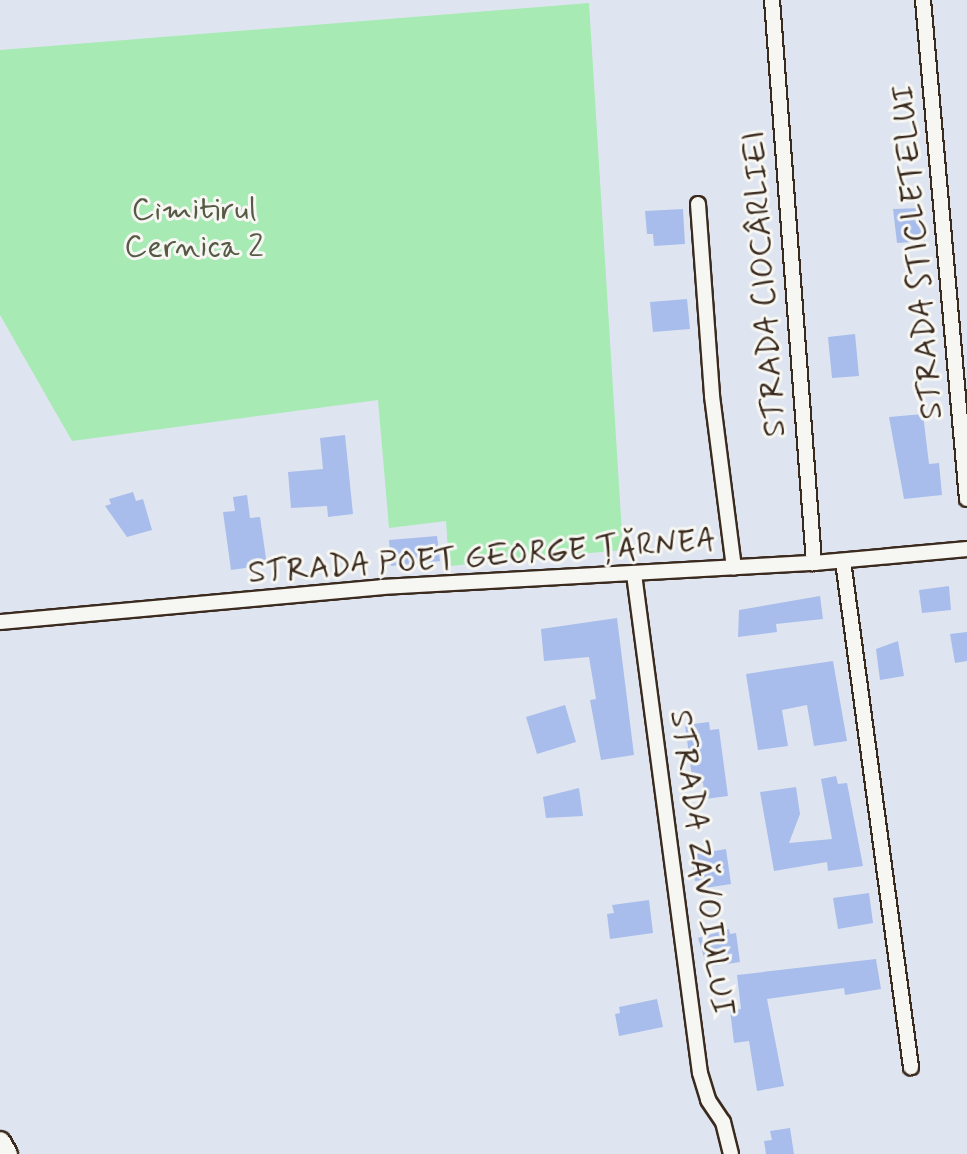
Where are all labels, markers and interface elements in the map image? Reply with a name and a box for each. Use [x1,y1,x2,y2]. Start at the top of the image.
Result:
street label: STRADA STICLETELUI [884,77,952,427]
street label: STRADA CIOCÂRLIEI [735,125,795,443]
park label: Cimitirul Cernica 2 [124,192,264,267]
street label: STRADA POET GEORGE ȚĂRNEA [244,521,720,593]
street label: STRADA ZĂVOIULUI [660,705,742,1021]

